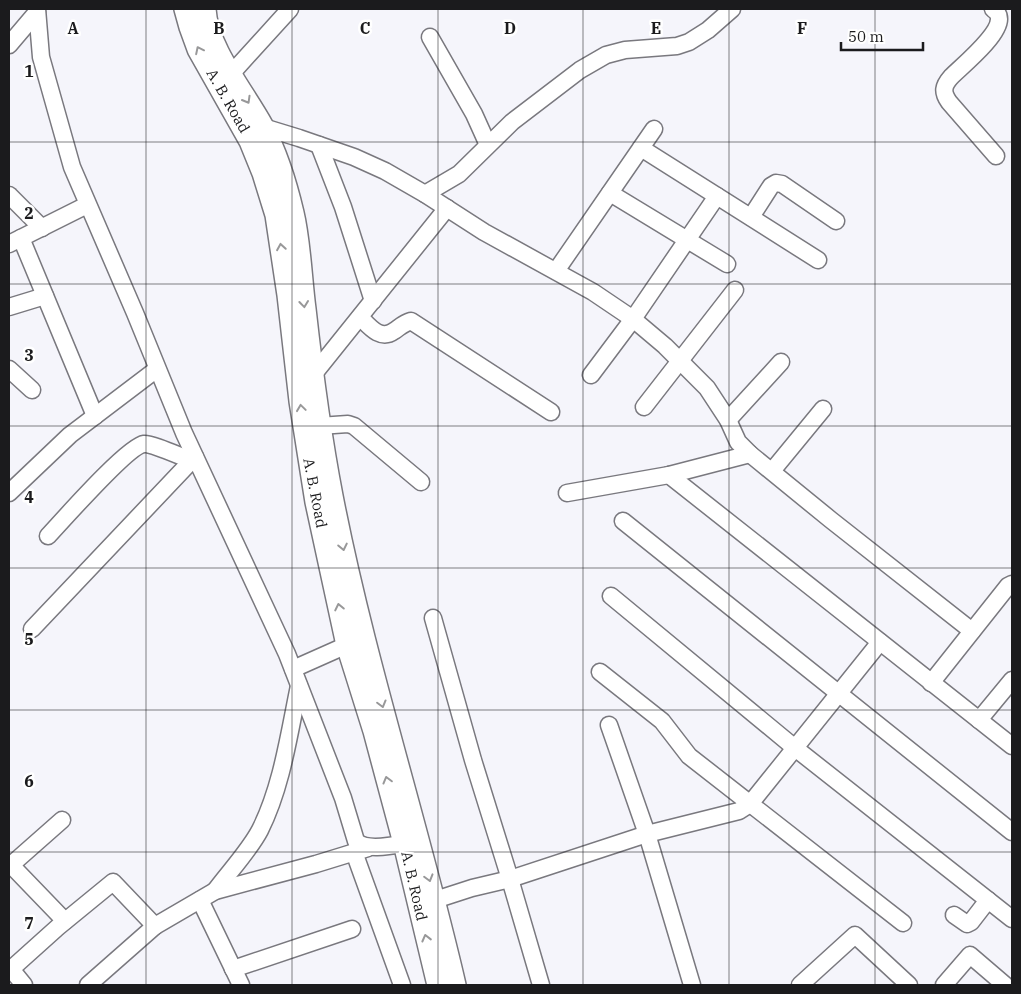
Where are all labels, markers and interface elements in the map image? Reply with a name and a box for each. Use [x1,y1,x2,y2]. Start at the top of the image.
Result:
text: A [67,18,79,38]
text: B [213,18,225,38]
text: C [360,18,370,38]
text: D [504,18,516,38]
text: E [651,18,661,38]
text: F [797,18,807,38]
scale bar [841,20,924,52]
text: 50 m [848,27,884,46]
one-way arrow [195,46,205,55]
text: 1 [24,61,34,81]
street label: A. B. Road [202,65,254,136]
one-way arrow [240,94,250,103]
text: 2 [24,203,34,223]
one-way arrow [276,242,287,250]
one-way arrow [298,300,309,308]
text: 3 [24,345,34,365]
one-way arrow [296,403,307,411]
street label: A. B. Road [299,456,332,529]
text: 4 [24,487,34,507]
one-way arrow [337,542,348,551]
one-way arrow [334,602,345,611]
text: 5 [24,629,34,649]
one-way arrow [376,700,387,709]
text: 6 [24,771,34,791]
one-way arrow [382,776,393,785]
street label: A. B. Road [397,849,432,923]
one-way arrow [423,874,433,882]
text: 7 [24,913,34,933]
one-way arrow [421,933,432,942]

